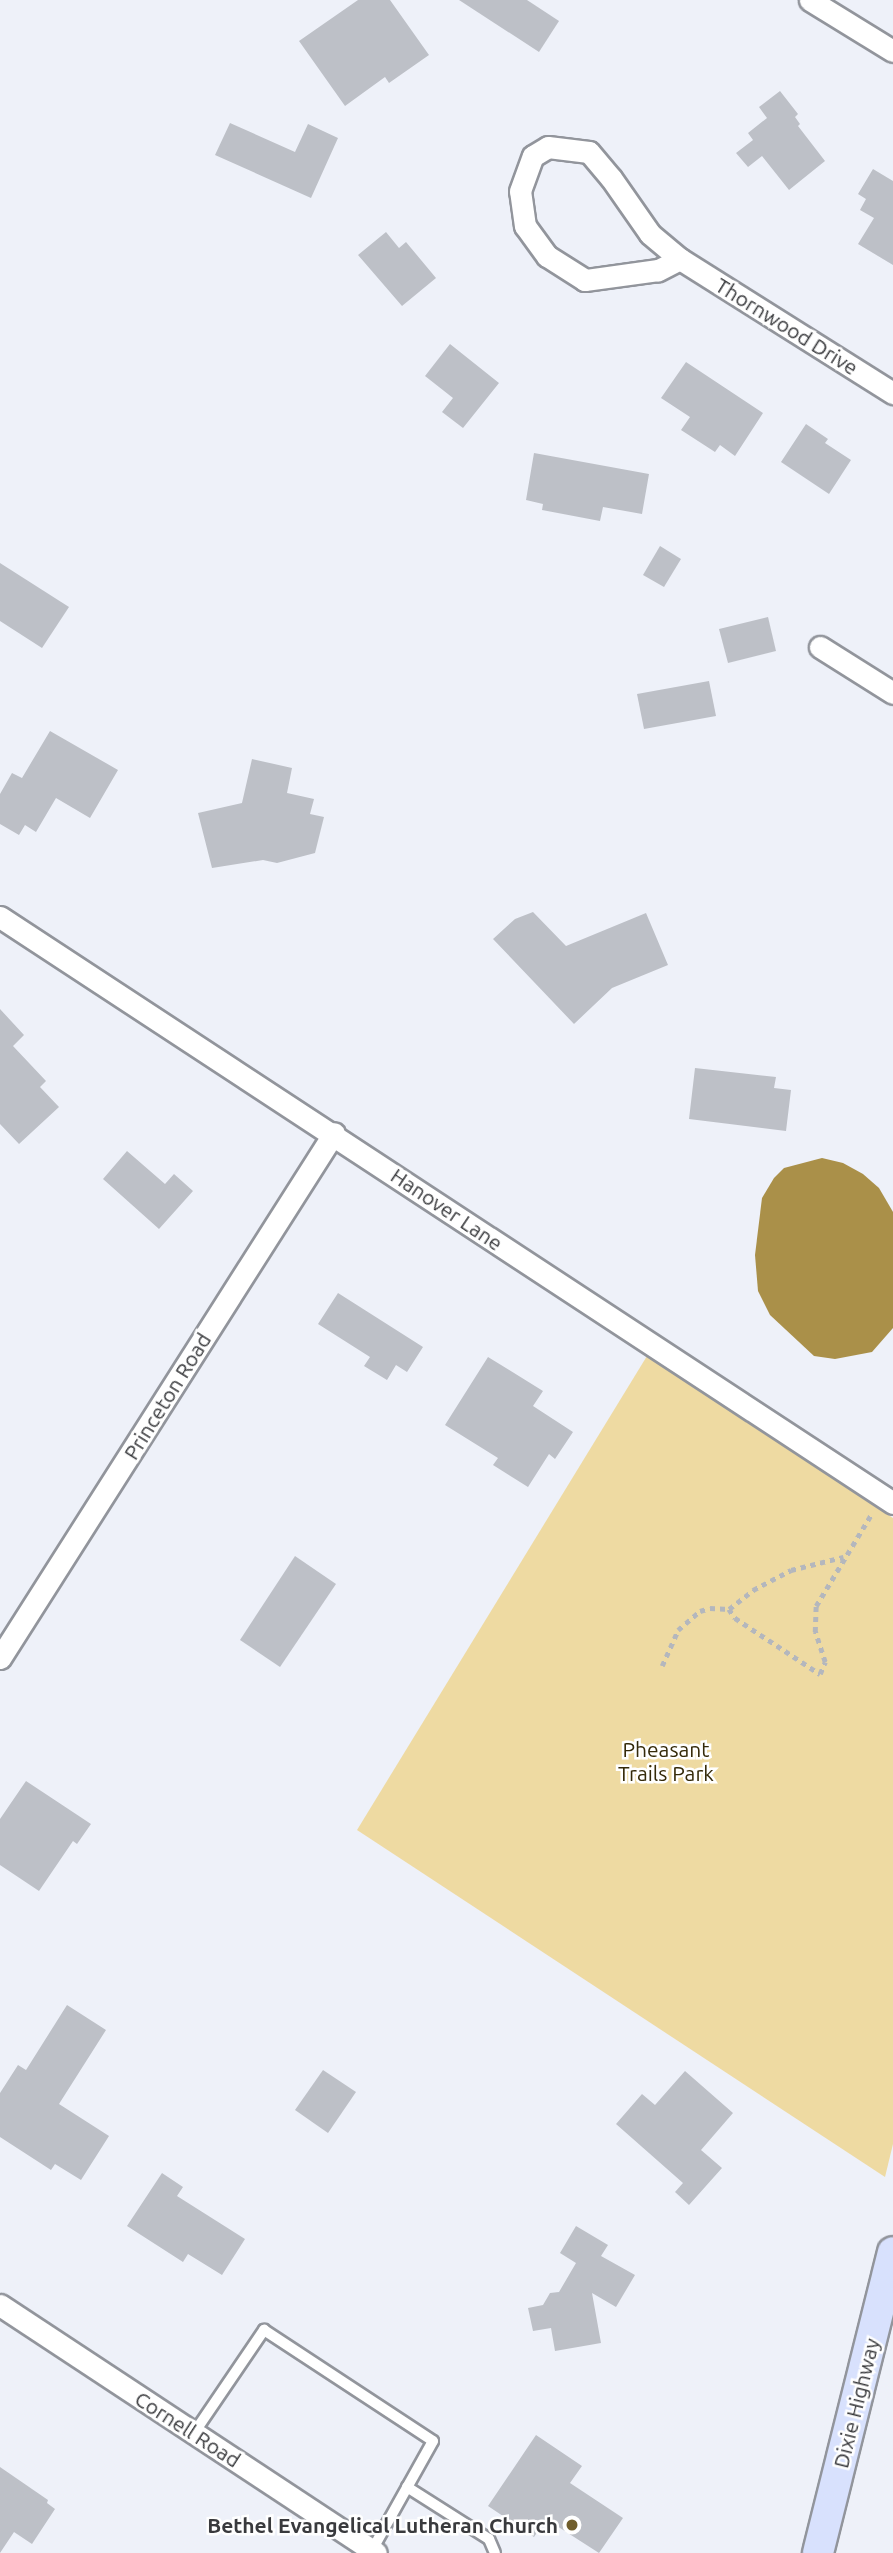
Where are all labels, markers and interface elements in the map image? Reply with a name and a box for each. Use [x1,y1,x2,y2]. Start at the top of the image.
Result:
street label: Thornwood Drive [711,272,863,380]
street label: Hanover Lane [386,1162,508,1256]
street label: Princeton Road [118,1328,216,1464]
park label: Pheasant Trails Park [618,1736,714,1786]
street label: Dixie Highway [828,2335,884,2471]
street label: Cornell Road [130,2386,246,2472]
place label: Bethel Evangelical Lutheran Church [207,2512,558,2538]
marker: Bethel Evangelical Lutheran Church [564,2517,580,2533]

